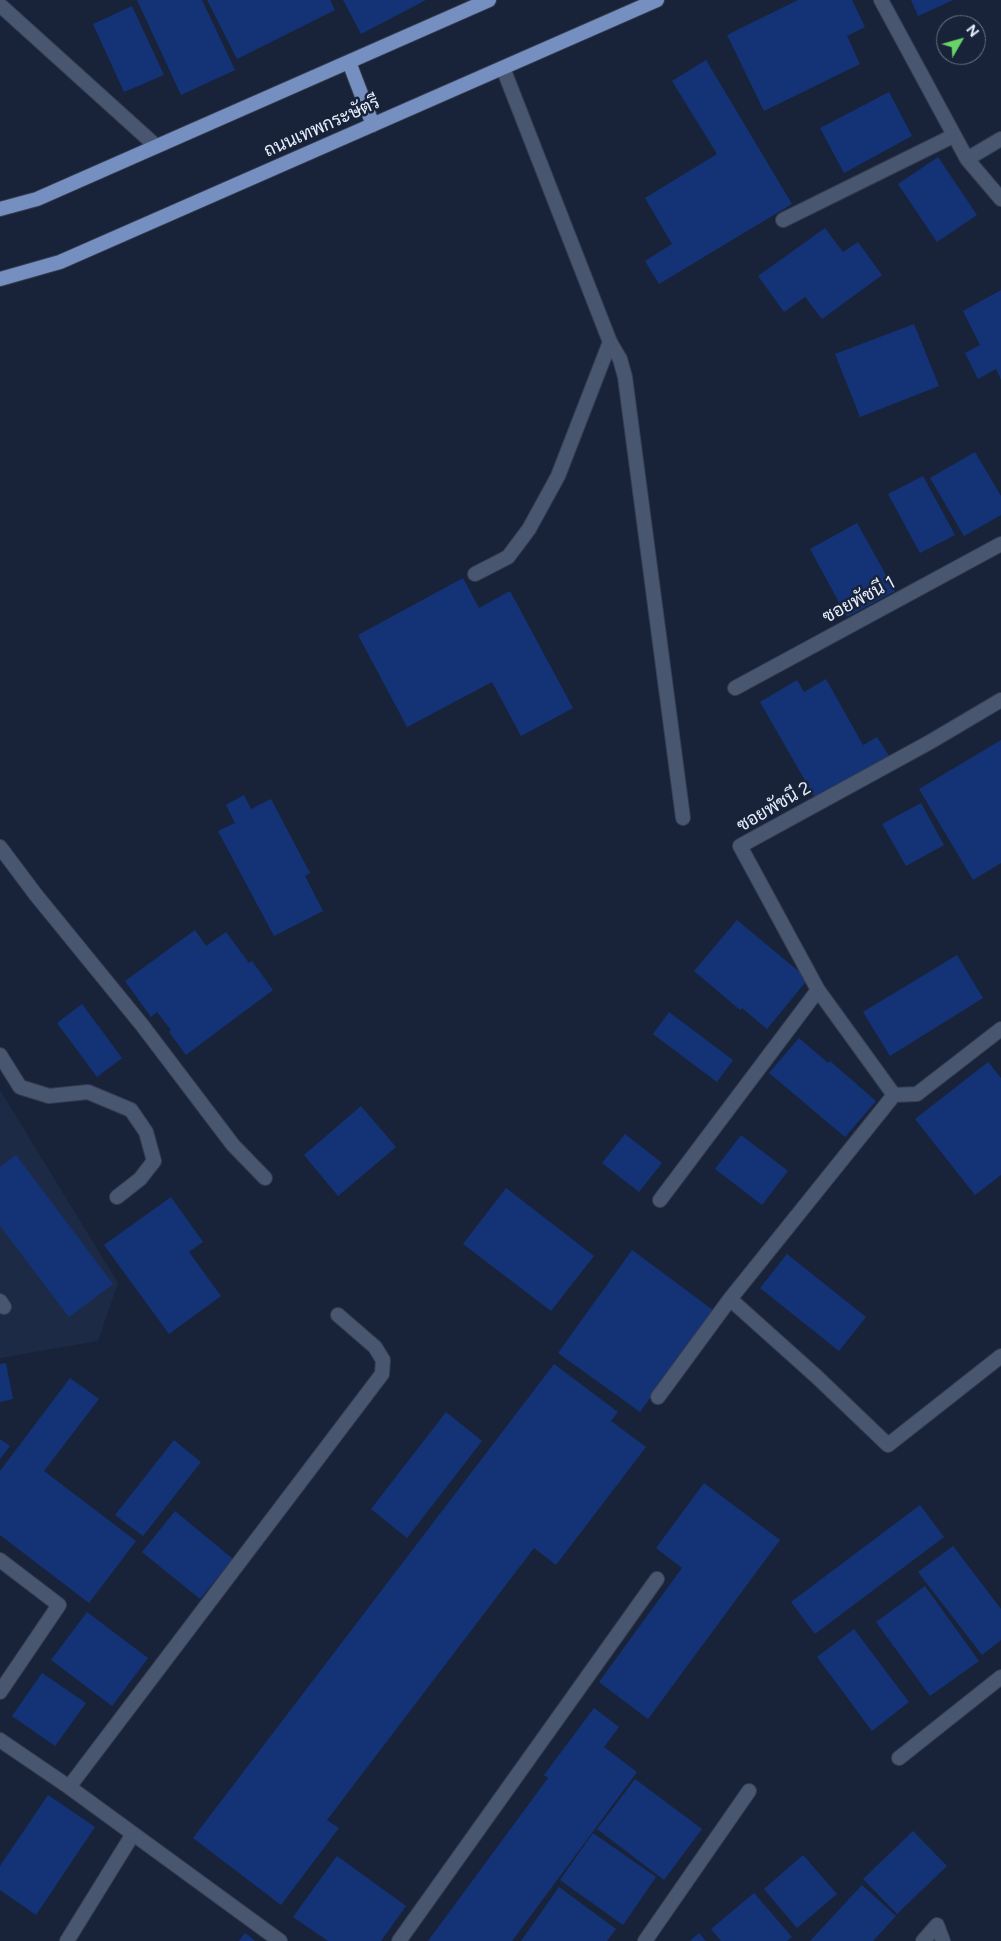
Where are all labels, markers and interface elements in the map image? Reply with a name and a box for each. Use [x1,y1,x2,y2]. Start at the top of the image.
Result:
north arrow [936,15,986,65]
text: N [962,22,982,41]
street label: ถนนเทพกระษัตรี [261,92,383,162]
street label: ซอยพัชนี 1 [819,572,899,628]
street label: ซอยพัชนี 2 [733,777,815,837]

